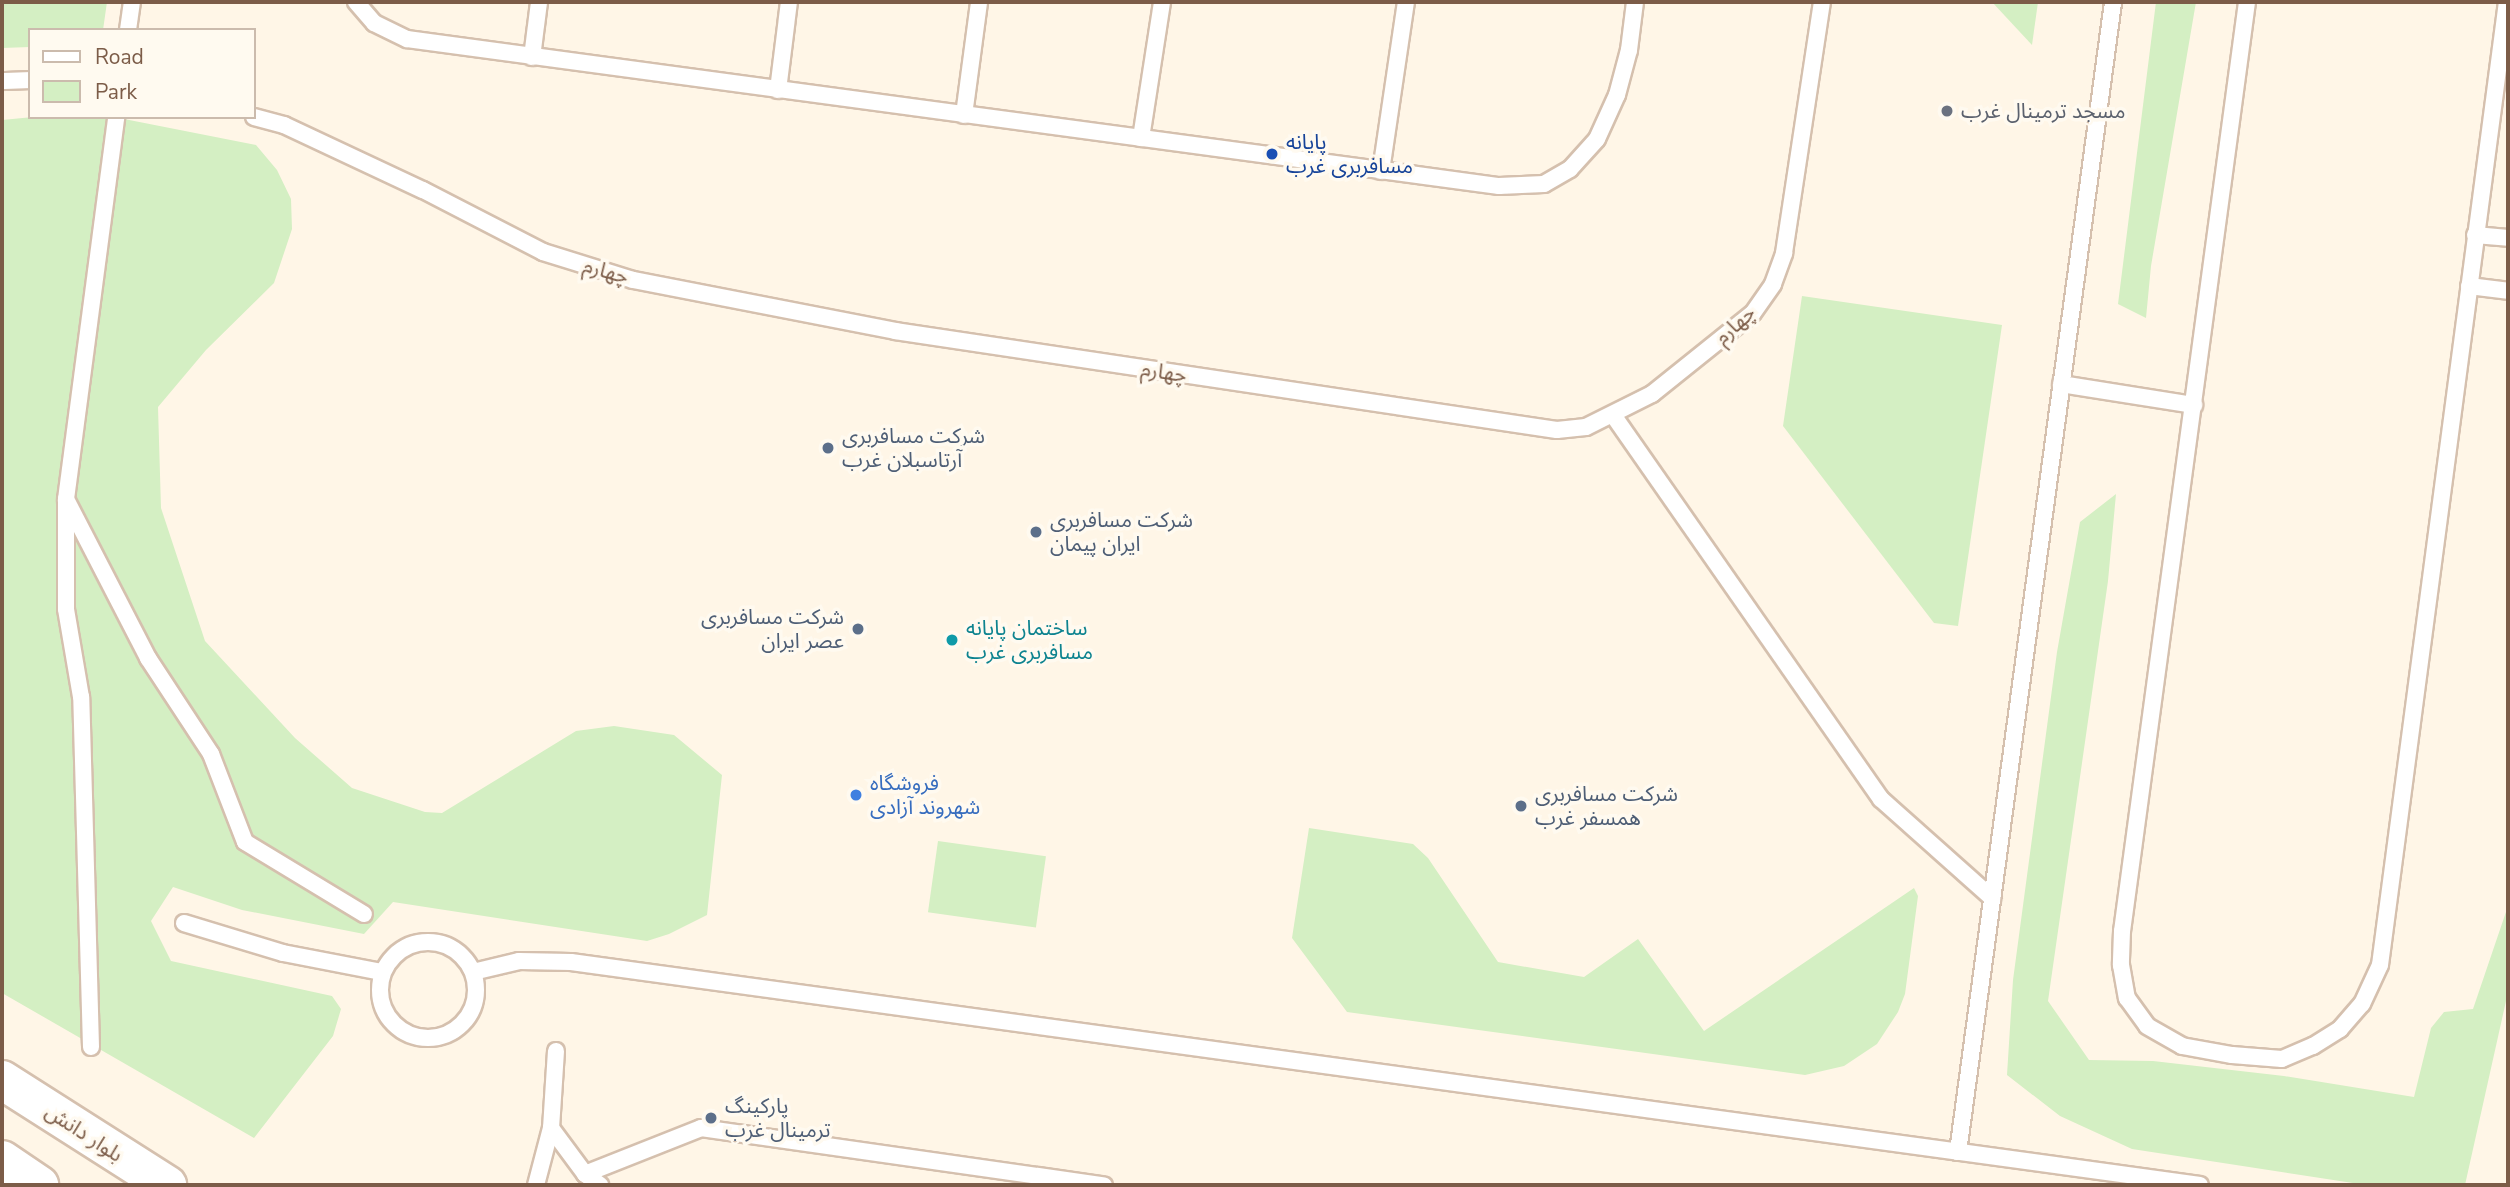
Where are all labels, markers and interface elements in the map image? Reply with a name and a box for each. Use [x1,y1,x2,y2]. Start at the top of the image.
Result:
legend [28,28,256,119]
text: Road [95,43,144,71]
text: Park [95,78,137,106]
place label: مسجد ترمینال غرب [1961,98,2125,124]
marker: مسجد ترمینال غرب [1939,103,1955,119]
place label: پایانه مسافربری غرب [1286,129,1413,179]
marker: پایانه مسافربری غرب [1264,146,1280,162]
street label: چهارم [580,253,632,289]
street label: چهارم [1709,300,1761,350]
street label: چهارم [1139,356,1189,388]
place label: شرکت مسافربری آرتاسبلان غرب [842,423,985,473]
marker: شرکت مسافربری آرتاسبلان غرب [820,440,836,456]
place label: شرکت مسافربری ایران پیمان [1050,507,1193,557]
marker: شرکت مسافربری ایران پیمان [1028,524,1044,540]
place label: شرکت مسافربری عصر ایران [701,604,844,654]
place label: ساختمان پایانه مسافربری غرب [966,615,1093,665]
marker: شرکت مسافربری عصر ایران [850,621,866,637]
marker: ساختمان پایانه مسافربری غرب [944,632,960,648]
place label: فروشگاه شهروند آزادی [870,770,980,820]
place label: شرکت مسافربری همسفر غرب [1535,781,1678,831]
marker: فروشگاه شهروند آزادی [848,787,864,803]
marker: شرکت مسافربری همسفر غرب [1513,798,1529,814]
place label: پارکینگ ترمینال غرب [725,1093,831,1143]
street label: بلوار دانش [41,1099,127,1167]
marker: پارکینگ ترمینال غرب [703,1110,719,1126]

